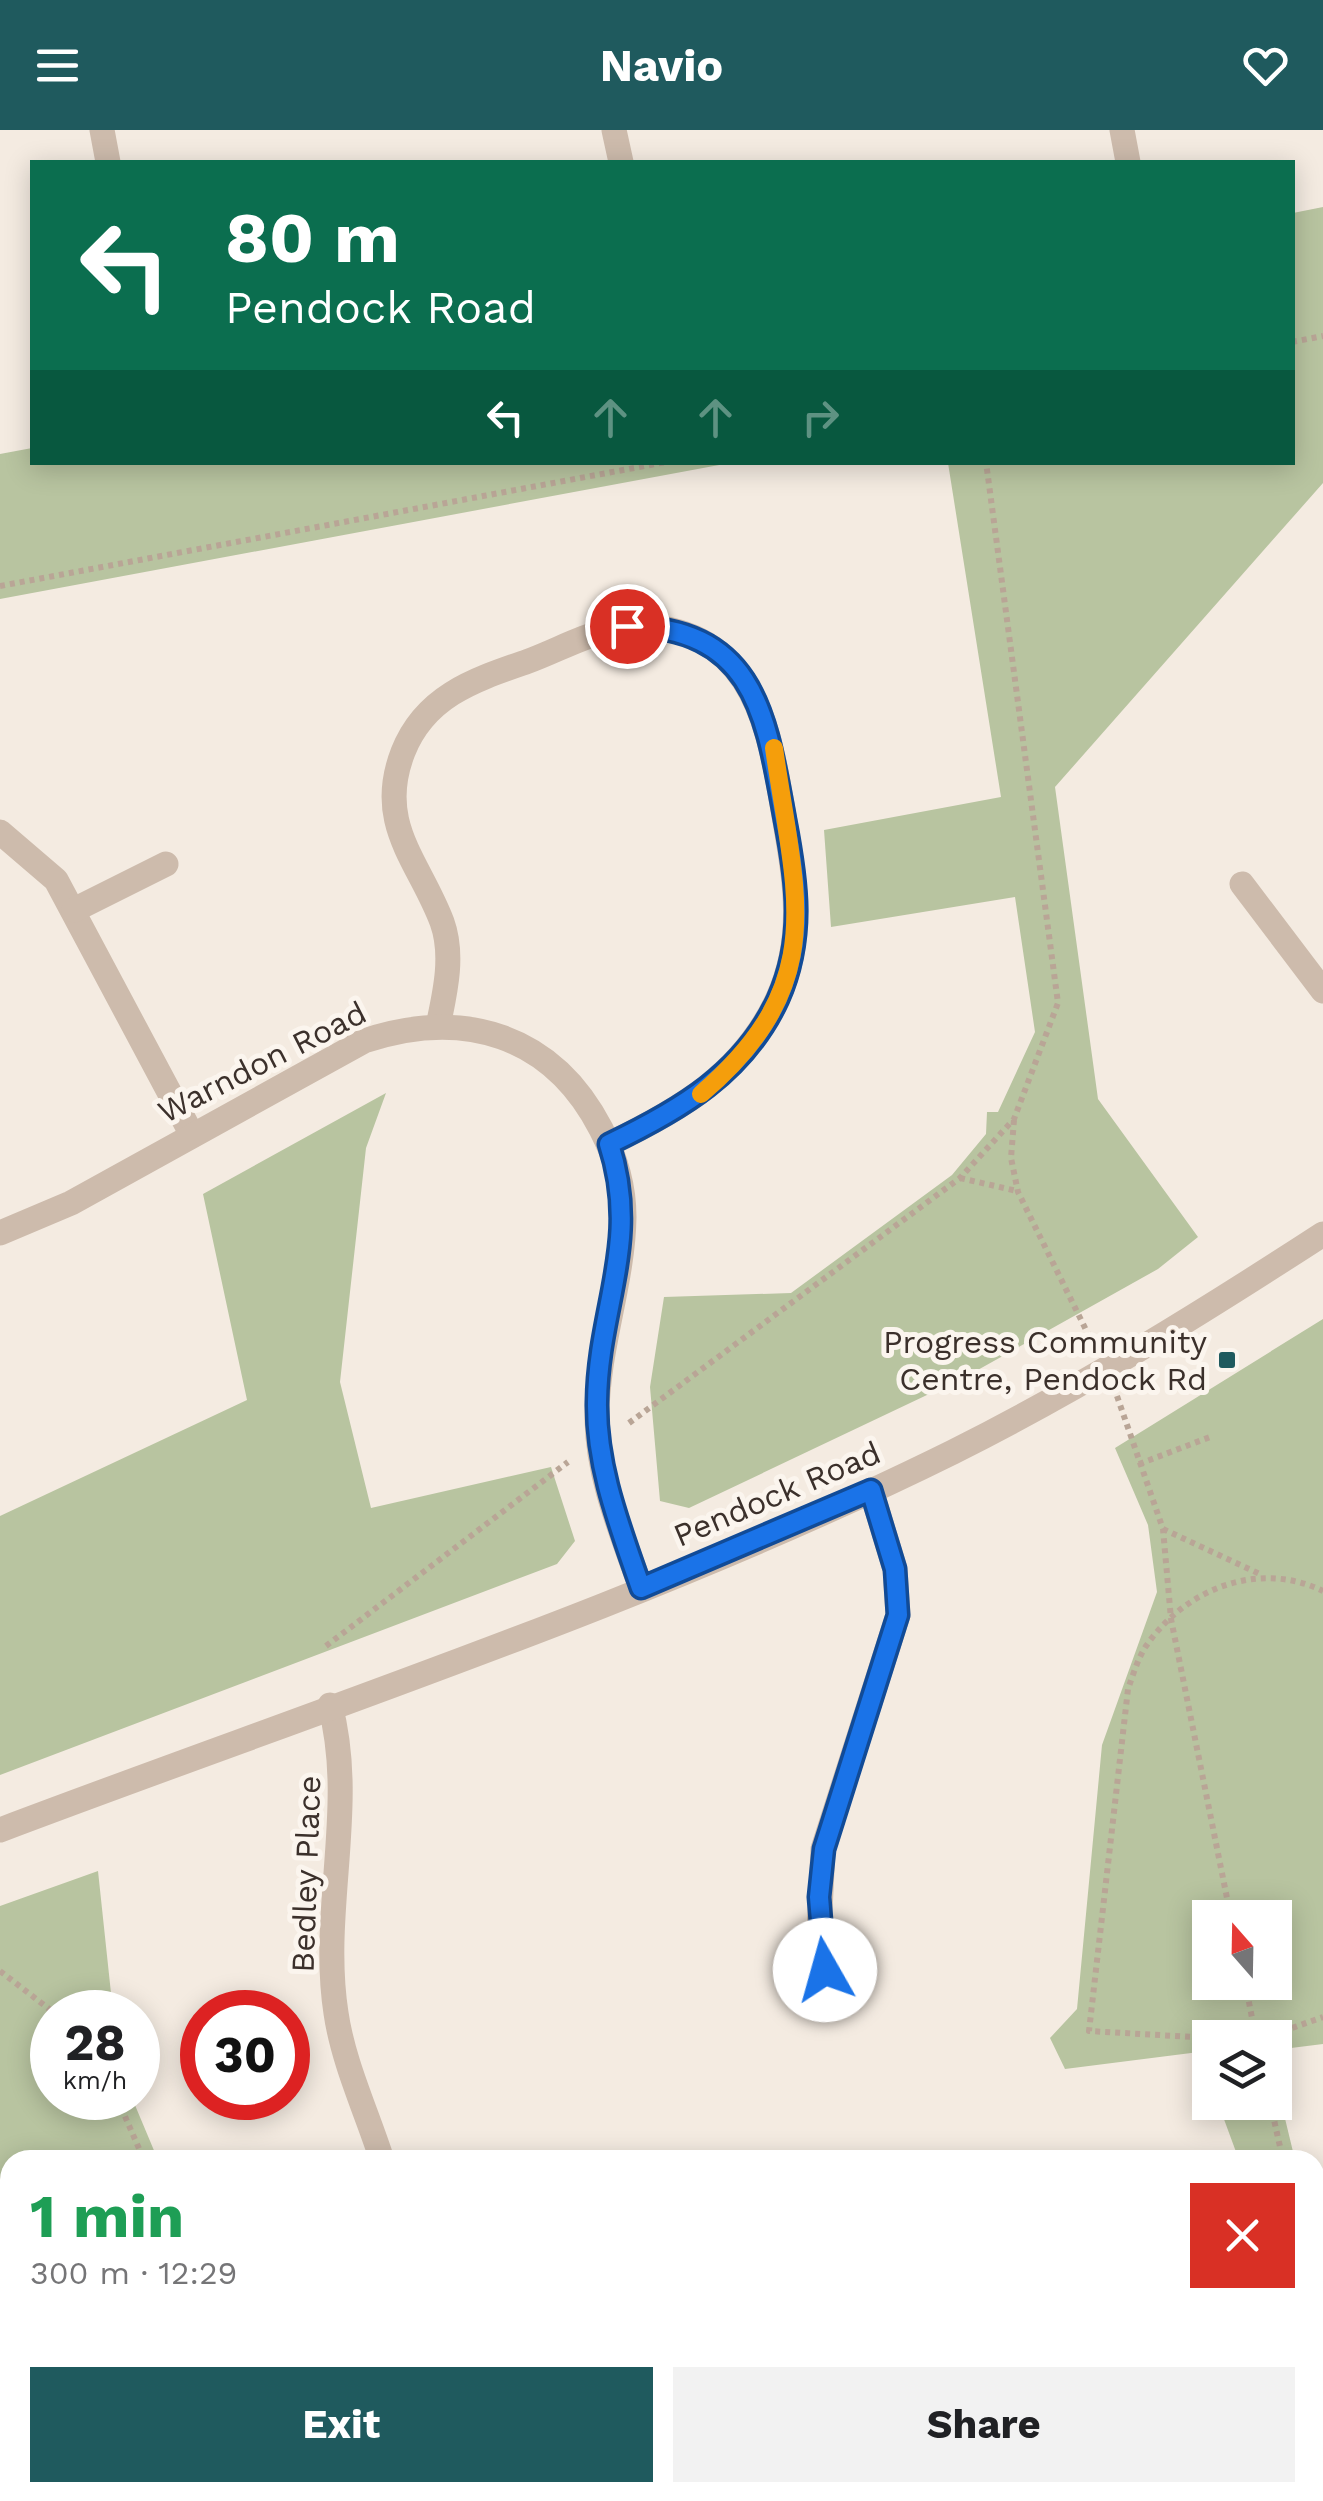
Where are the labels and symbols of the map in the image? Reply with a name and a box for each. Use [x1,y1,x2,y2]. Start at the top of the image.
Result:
pin [585,584,670,669]
street label: Warndon Road [152,993,372,1131]
place label: Progress Community Centre, Pendock Rd [883,1323,1207,1398]
marker: Progress Community Centre, Pendock Rd [1216,1349,1238,1371]
street label: Pendock Road [668,1433,886,1555]
street label: Bedley Place [284,1775,328,1973]
north arrow [1192,1900,1292,2000]
position arrow [773,1918,877,2022]
speed limit sign: 30 [180,1990,310,2120]

